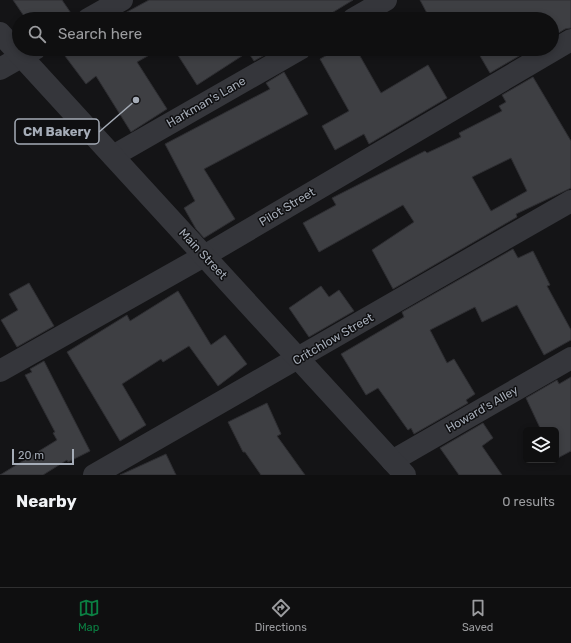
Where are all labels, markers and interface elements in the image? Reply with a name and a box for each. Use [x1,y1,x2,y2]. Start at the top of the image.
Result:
search box [12,12,559,56]
icon: search [26,23,48,45]
text: Search here [58,25,142,43]
street label: Harkman's Lane [164,74,248,130]
callout: CM Bakery [15,119,99,144]
text: CM Bakery [23,124,91,139]
street label: Pilot Street [257,185,318,229]
street label: Main Street [176,226,230,282]
street label: Critchlow Street [290,310,376,368]
street label: Howard's Alley [443,382,521,435]
map controls [523,427,559,463]
button: layers [523,427,559,463]
scale bar [12,447,74,466]
text: 20 m [18,449,44,462]
text: Nearby [16,491,77,511]
text: 0 results [502,494,555,509]
tab: Map [78,597,100,634]
tab: Directions [255,597,307,634]
tab: Saved [462,597,493,634]

